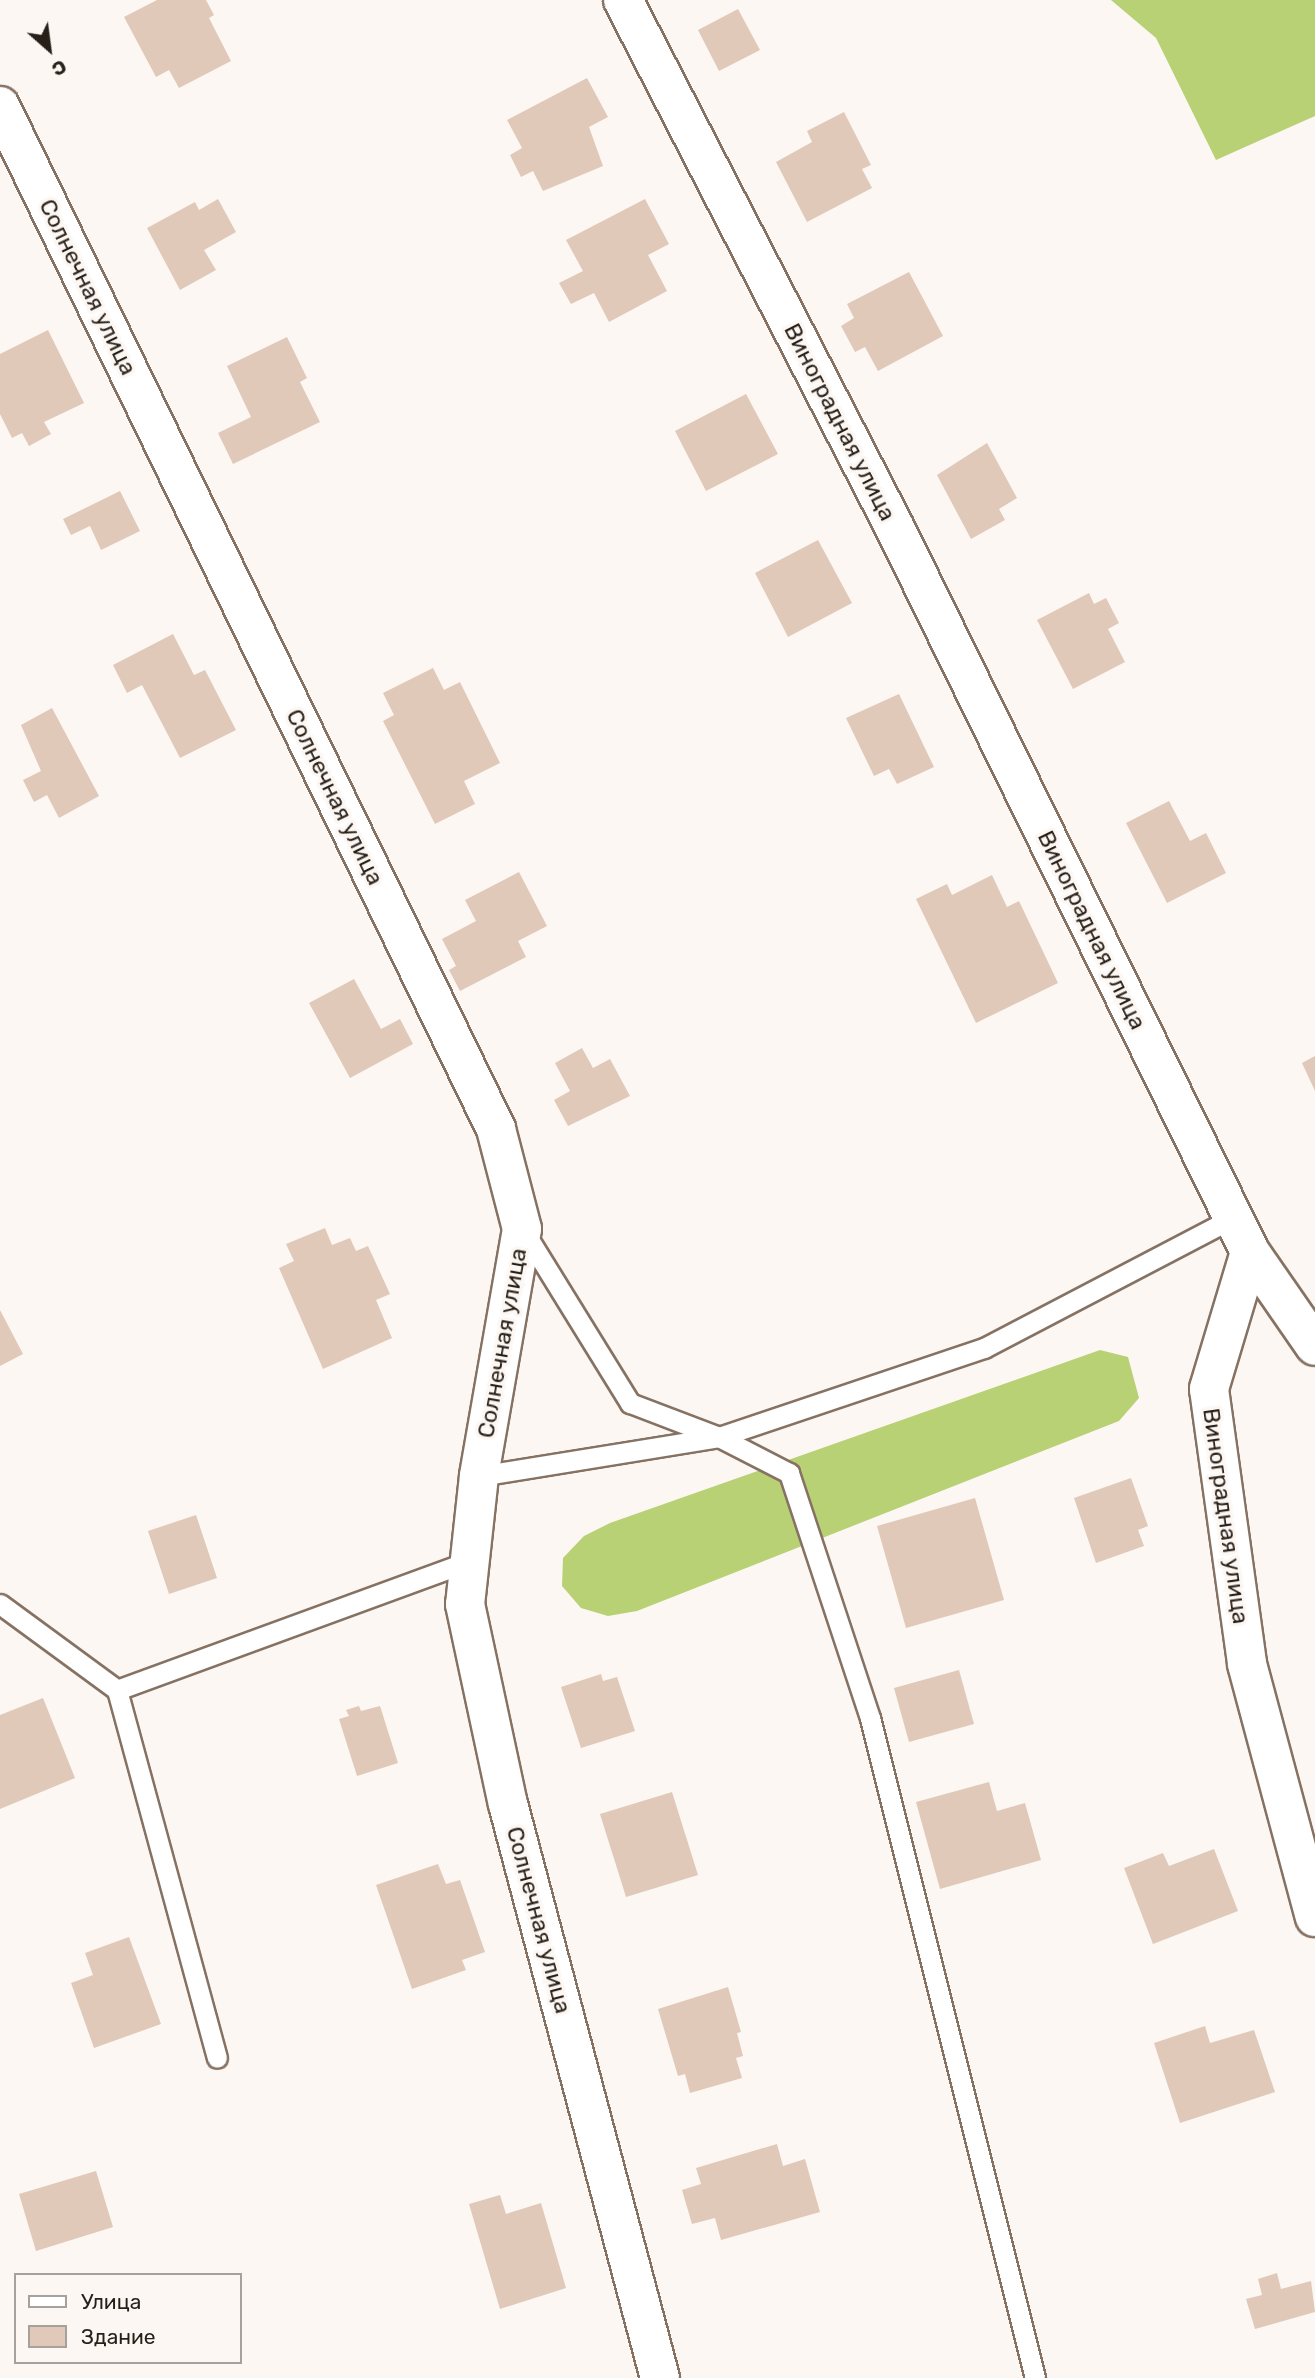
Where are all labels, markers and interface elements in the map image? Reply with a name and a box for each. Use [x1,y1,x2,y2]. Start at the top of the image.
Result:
north arrow [14,14,84,84]
text: С [48,55,70,81]
street label: Солнечная улица [33,195,143,379]
street label: Виноградная улица [778,319,902,525]
street label: Солнечная улица [280,705,390,889]
street label: Виноградная улица [1032,826,1152,1034]
street label: Солнечная улица [472,1246,532,1440]
street label: Виноградная улица [1197,1406,1255,1626]
street label: Солнечная улица [501,1824,577,2016]
legend [14,2273,242,2364]
text: Улица [81,2289,141,2314]
text: Здание [81,2324,156,2349]

